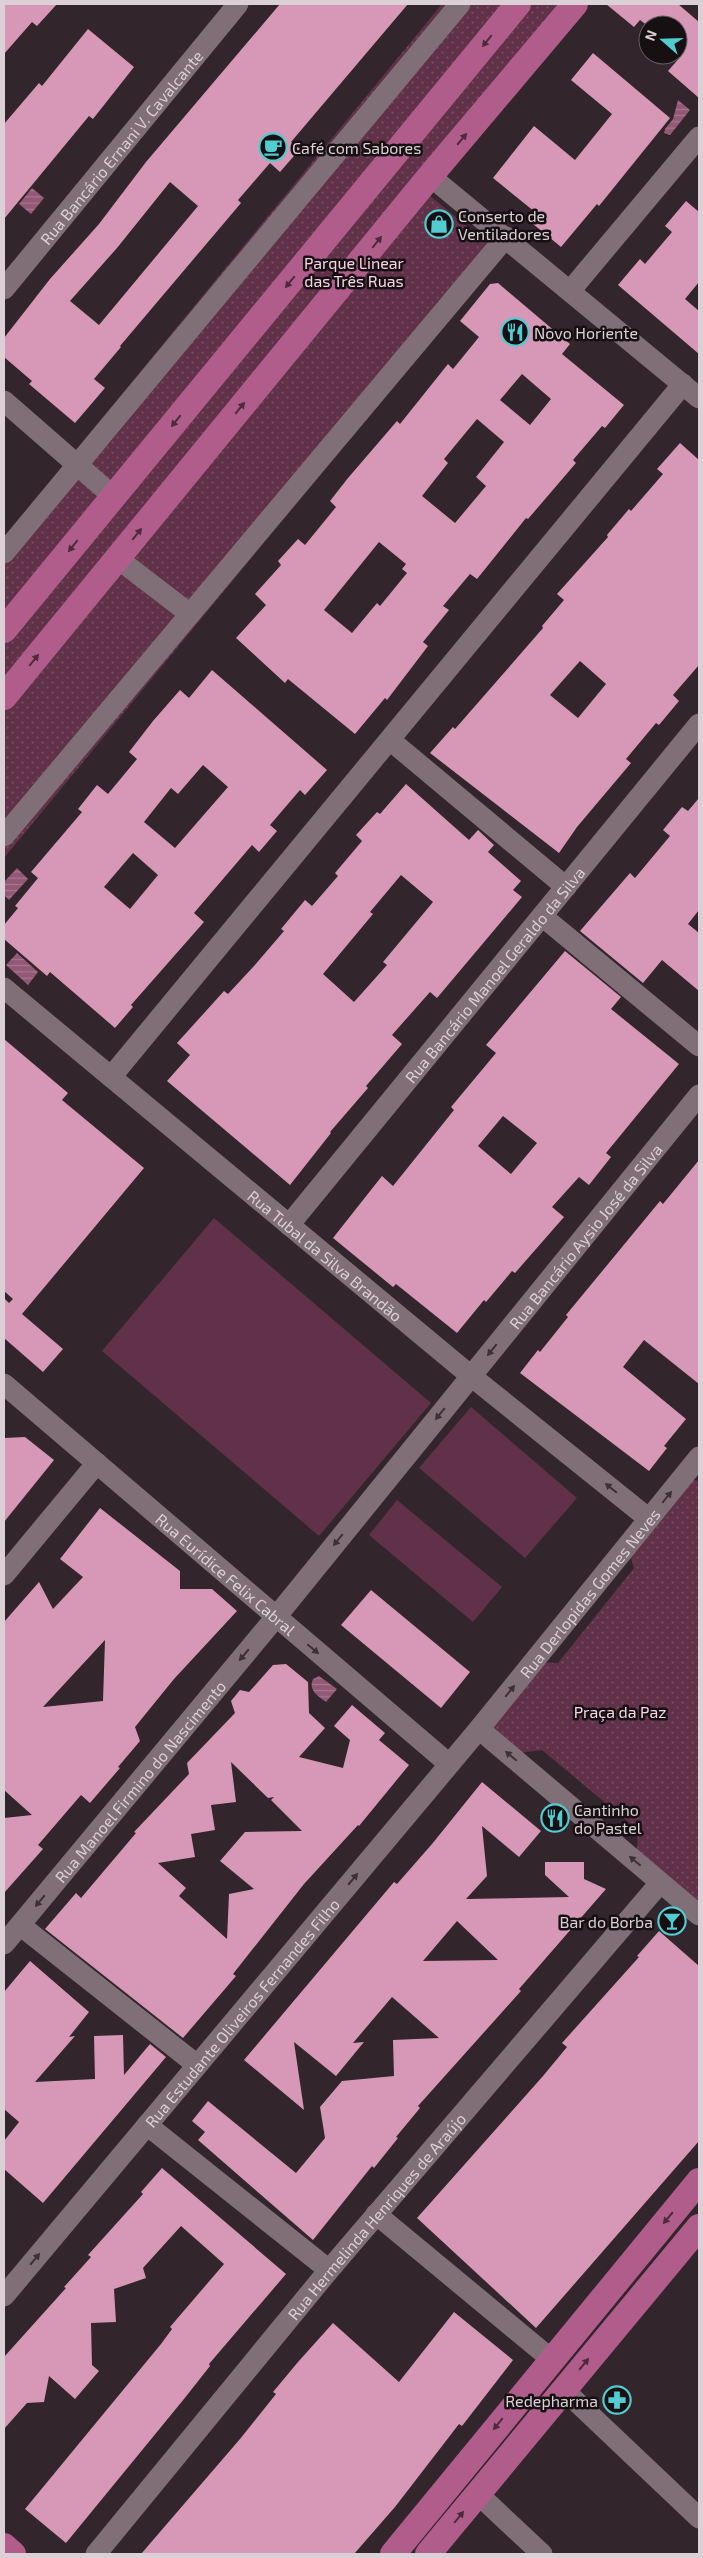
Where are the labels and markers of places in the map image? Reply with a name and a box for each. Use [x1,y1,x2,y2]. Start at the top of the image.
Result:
cafe icon: Café com Sabores [258,132,288,162]
place label: Café com Sabores [292,138,421,157]
place label: Conserto de Ventiladores [458,206,550,243]
shop icon: Conserto de Ventiladores [424,209,454,239]
restaurant icon: Novo Horiente [500,317,530,347]
place label: Novo Horiente [534,323,638,342]
place label: Cantinho do Pastel [574,1800,642,1837]
restaurant icon: Cantinho do Pastel [540,1803,570,1833]
bar icon: Bar do Borba [657,1906,687,1936]
place label: Bar do Borba [559,1912,653,1931]
pharmacy icon: Redepharma [602,2385,632,2415]
place label: Redepharma [505,2391,598,2410]

